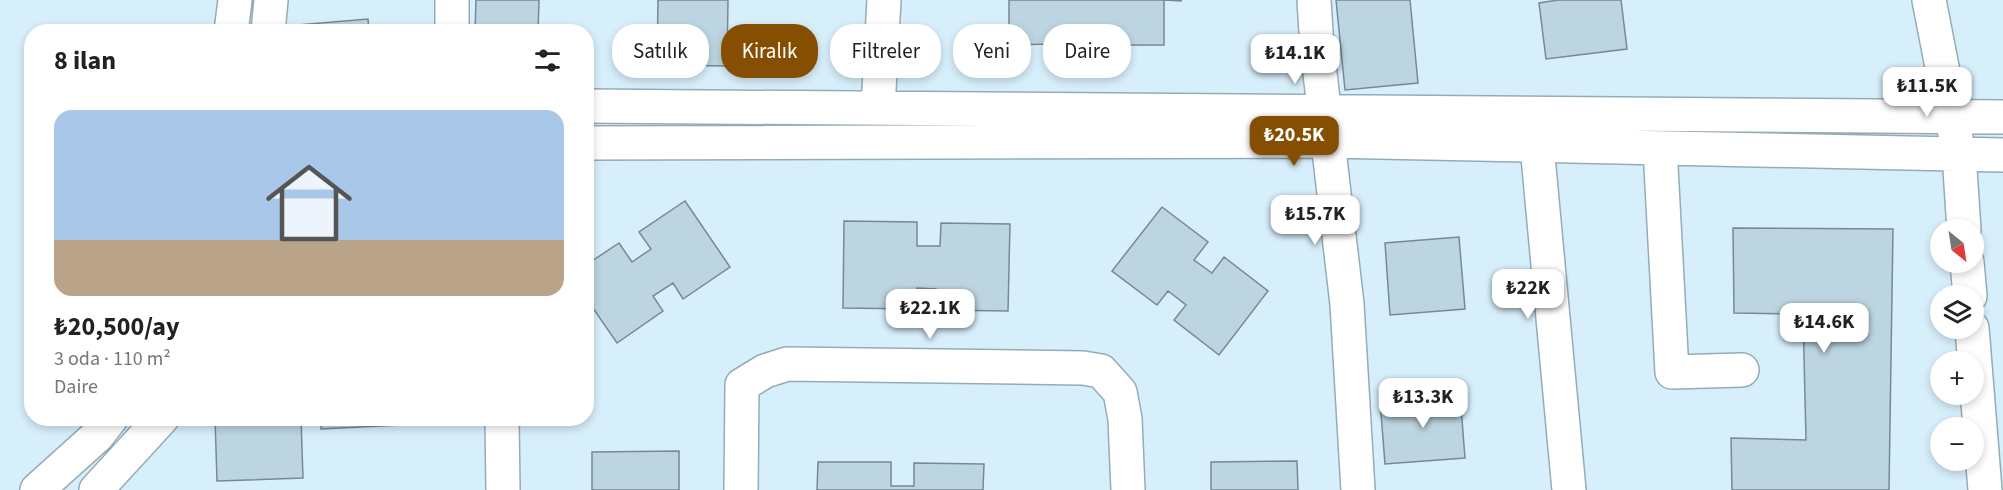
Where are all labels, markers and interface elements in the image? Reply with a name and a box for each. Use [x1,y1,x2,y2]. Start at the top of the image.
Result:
chip: Satılık [612,24,709,78]
chip: Kiralık [721,24,818,78]
chip: Filtreler [830,24,941,78]
chip: Yeni [953,24,1031,78]
chip: Daire [1043,24,1131,78]
pin: ₺14.1K [1246,34,1344,85]
text: ₺14.1K [1265,39,1325,67]
text: 8 ilan [54,42,116,79]
icon: filters [531,44,564,77]
pin: ₺11.5K [1878,67,1976,118]
text: ₺11.5K [1897,72,1957,100]
pin: ₺20.5K [1245,116,1343,167]
text: ₺20.5K [1264,121,1324,149]
icon: home [255,149,363,257]
pin: ₺15.7K [1266,195,1364,246]
text: ₺15.7K [1285,200,1345,228]
north arrow [1930,219,1984,273]
map controls [1930,219,1984,471]
pin: ₺22K [1492,269,1564,320]
text: ₺22K [1506,274,1550,302]
button: layers [1930,285,1984,339]
pin: ₺22.1K [881,289,979,340]
text: ₺22.1K [900,294,960,322]
pin: ₺14.6K [1775,303,1873,354]
text: ₺20,500/ay [54,308,180,345]
text: ₺14.6K [1794,308,1854,336]
text: 3 oda · 110 m² [54,345,171,373]
button: + [1930,351,1984,405]
text: Daire [54,373,98,401]
pin: ₺13.3K [1374,378,1472,429]
text: ₺13.3K [1393,383,1453,411]
button: − [1930,417,1984,471]

